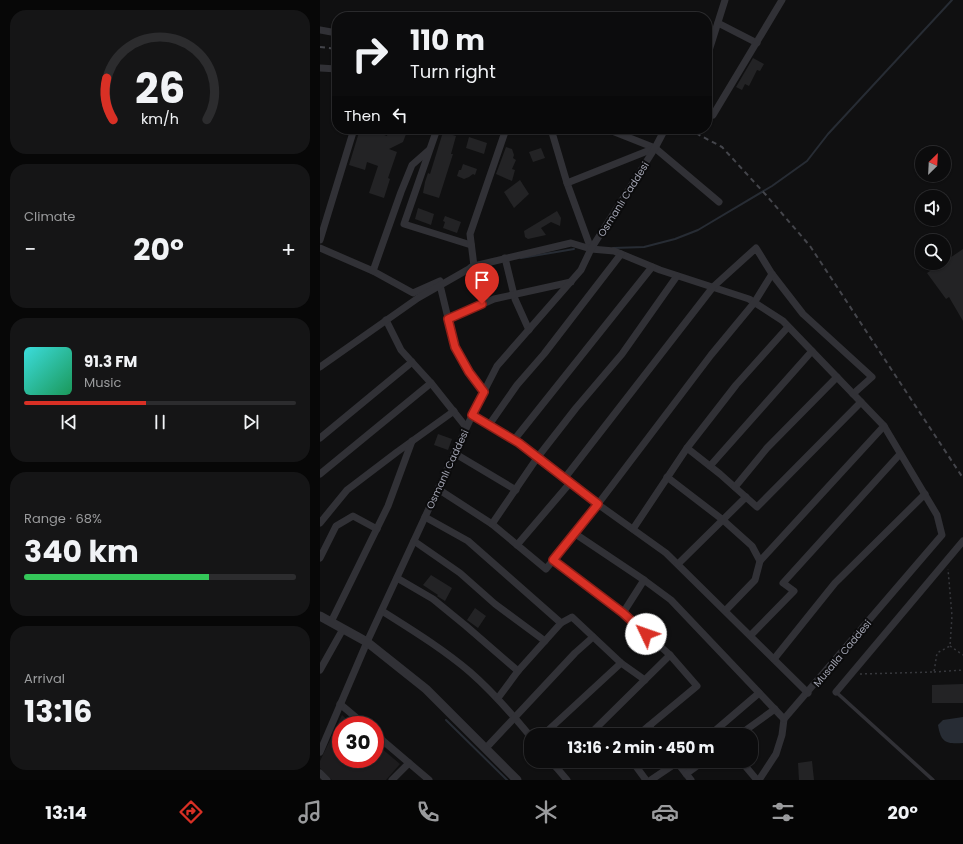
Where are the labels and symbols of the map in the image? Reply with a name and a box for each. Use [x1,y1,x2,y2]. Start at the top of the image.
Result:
north arrow [915,146,951,182]
street label: Osmanlı Caddesi [594,159,653,240]
pin [465,263,499,304]
street label: Osmanlı Caddesi [422,427,472,511]
position arrow [625,613,667,655]
street label: Musalla Caddesi [810,617,875,690]
speed limit sign: 30 [332,716,384,768]

